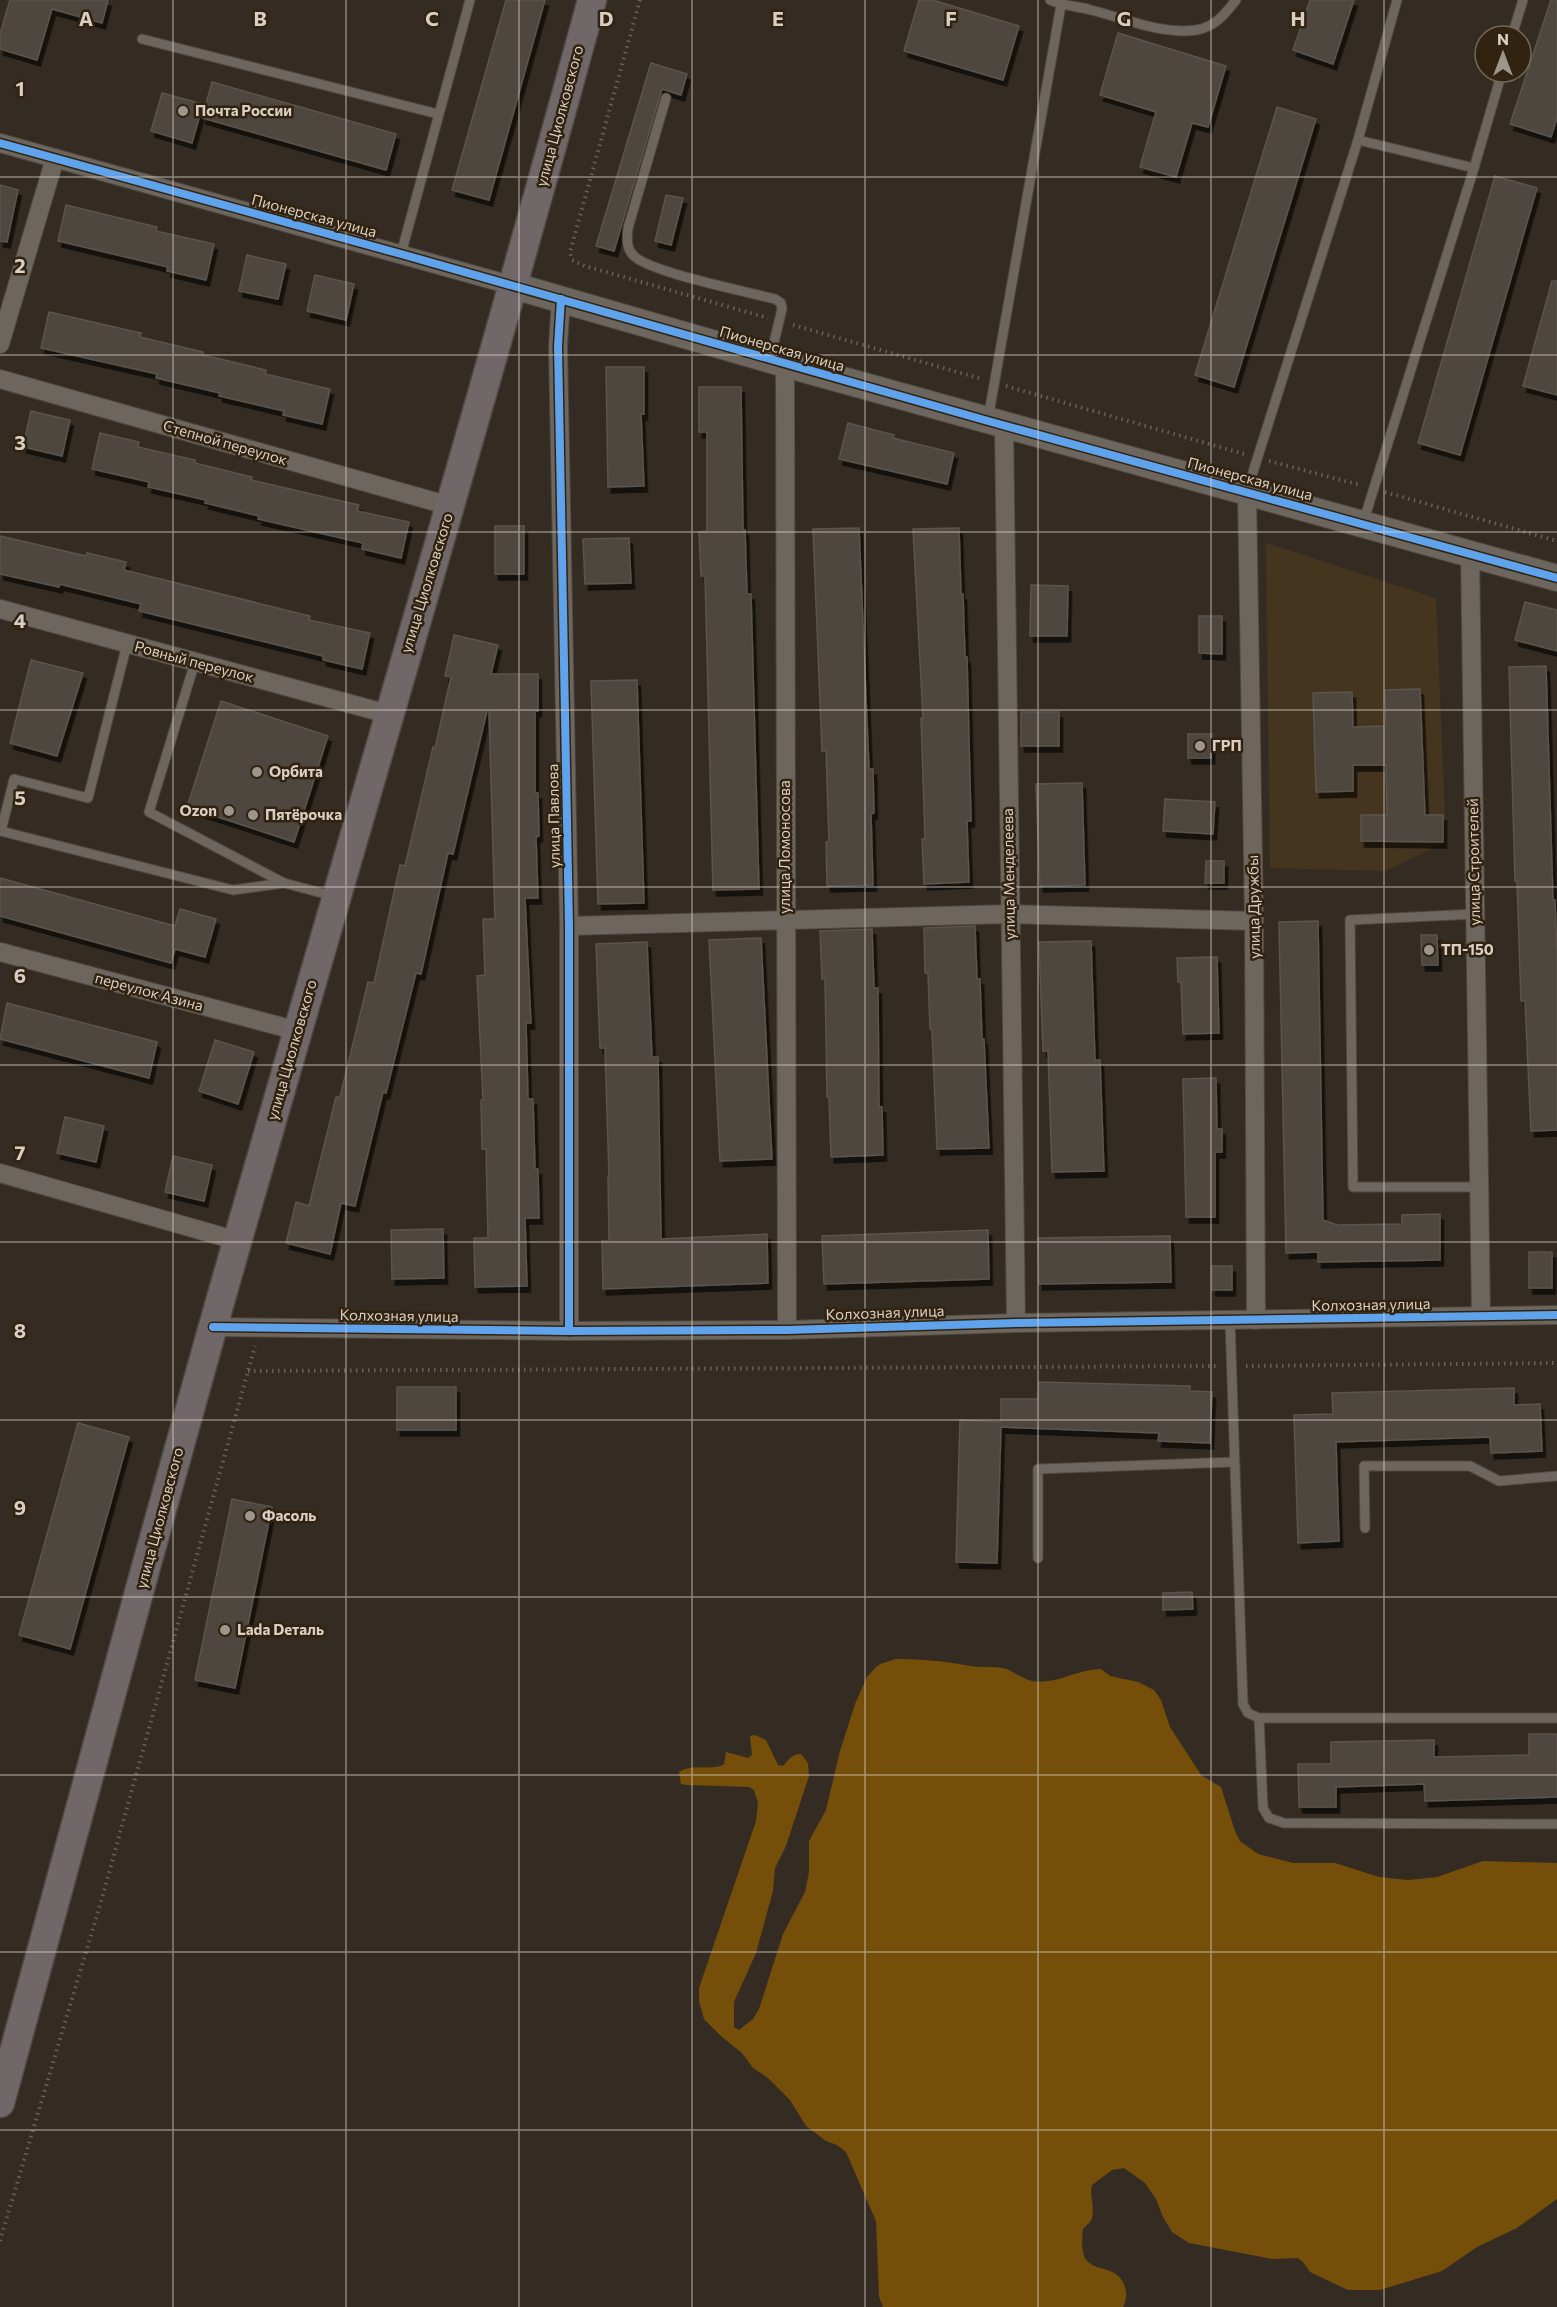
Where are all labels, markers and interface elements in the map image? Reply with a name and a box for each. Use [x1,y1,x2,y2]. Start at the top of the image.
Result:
text: A [79,6,93,30]
text: B [253,6,267,30]
text: C [425,6,439,30]
text: D [599,6,613,30]
text: E [772,6,784,30]
text: F [945,6,957,30]
text: G [1117,6,1131,30]
text: H [1291,6,1306,30]
north arrow [1473,24,1533,84]
text: N [1497,29,1509,48]
street label: улица Циолковского [531,43,587,188]
text: 1 [15,76,25,100]
place label: Почта России [195,101,292,119]
marker: Почта России [176,104,190,118]
street label: Пионерская улица [250,190,379,240]
text: 2 [14,253,26,277]
street label: Пионерская улица [718,322,847,374]
street label: Степной переулок [161,416,289,468]
text: 3 [14,430,26,454]
street label: Пионерская улица [1186,453,1315,503]
street label: улица Циолковского [396,510,456,655]
text: 4 [14,608,26,632]
street label: Ровный переулок [133,636,256,686]
place label: ГРП [1212,736,1242,754]
marker: ГРП [1193,739,1207,753]
place label: Орбита [269,762,323,780]
street label: улица Павлова [543,764,563,868]
marker: Орбита [250,765,264,779]
street label: улица Ломоносова [775,780,793,914]
text: 5 [14,785,26,809]
street label: улица Строителей [1463,798,1483,926]
place label: Ozon [179,801,217,819]
marker: Ozon [222,804,236,818]
place label: Пятёрочка [265,805,342,823]
marker: Пятёрочка [246,808,260,822]
street label: улица Менделеева [998,808,1018,940]
street label: улица Дружбы [1243,855,1263,959]
place label: ТП-150 [1441,940,1494,958]
marker: ТП-150 [1422,943,1436,957]
text: 6 [14,963,26,987]
street label: переулок Азина [93,968,205,1014]
street label: улица Циолковского [262,977,320,1122]
text: 7 [15,1140,26,1164]
street label: Колхозная улица [1311,1294,1431,1314]
street label: Колхозная улица [825,1301,945,1323]
street label: Колхозная улица [339,1305,459,1325]
text: 8 [14,1318,26,1342]
street label: улица Циолковского [131,1445,187,1590]
text: 9 [14,1495,26,1519]
place label: Фасоль [262,1506,316,1524]
marker: Фасоль [243,1509,257,1523]
place label: Lada Dеталь [237,1620,324,1638]
marker: Lada Dеталь [218,1623,232,1637]

